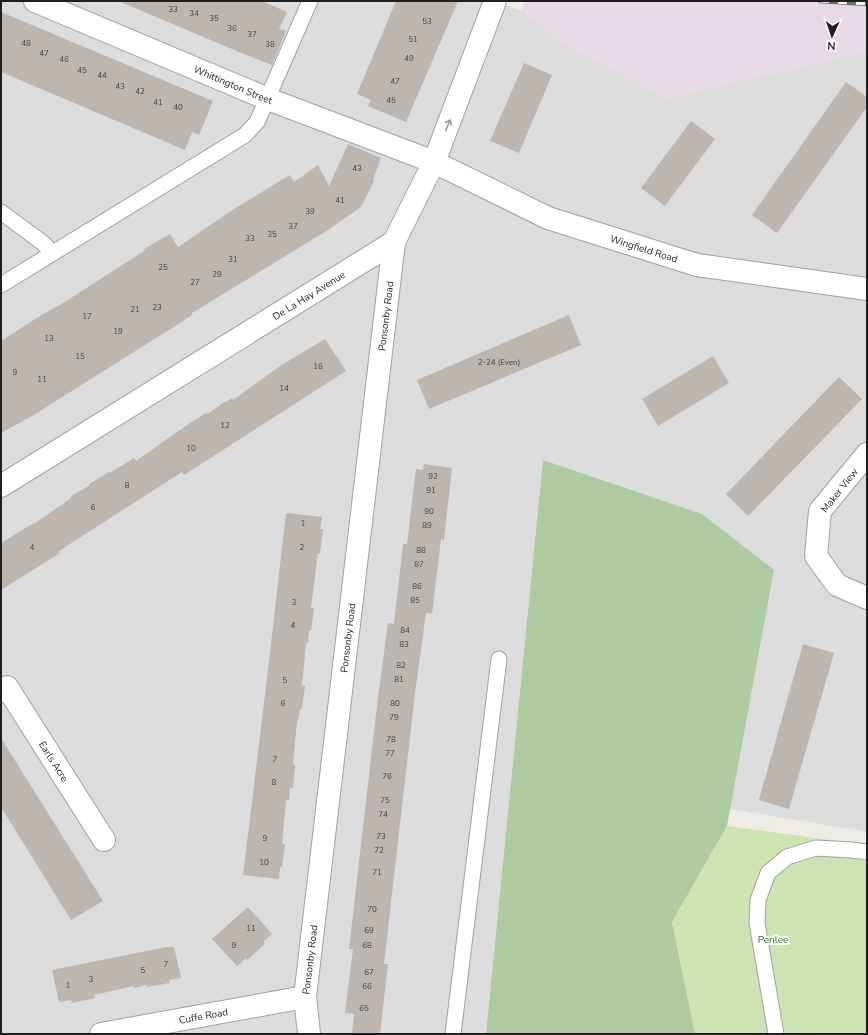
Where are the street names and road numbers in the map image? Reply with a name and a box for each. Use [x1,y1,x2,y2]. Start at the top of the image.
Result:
street label: Whittington Street [191,62,275,108]
street label: Wingfield Road [608,232,680,267]
street label: De La Hay Avenue [270,268,348,324]
street label: Ponsonby Road [375,280,397,352]
street label: Maker View [818,465,862,516]
street label: Ponsonby Road [337,602,359,674]
street label: Earls Acre [35,739,71,785]
street label: Ponsonby Road [299,924,321,995]
street label: Cuffe Road [178,1005,229,1028]

